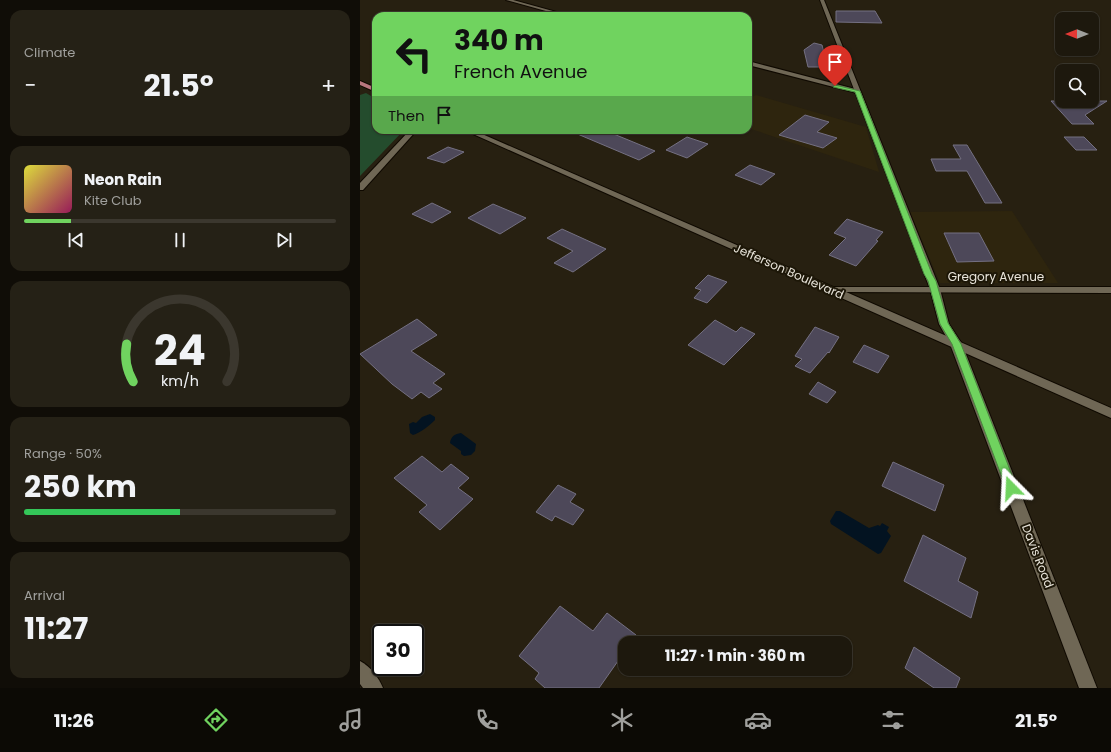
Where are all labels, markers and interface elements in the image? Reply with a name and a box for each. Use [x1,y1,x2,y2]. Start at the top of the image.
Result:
north arrow [1055,12,1099,56]
map controls [1055,12,1099,108]
text: 340 m [454,21,544,60]
icon: left [388,28,440,80]
text: Climate [24,43,75,62]
pin [818,45,852,86]
icon: arrive [824,51,846,73]
text: French Avenue [454,59,587,84]
text: 21.5° [143,64,214,107]
button: search [1055,64,1099,108]
text: − [24,70,36,101]
text: + [321,70,336,101]
icon: arrive [433,104,455,126]
text: Then [388,105,425,126]
text: Neon Rain [84,169,162,190]
text: Kite Club [84,191,142,210]
icon: previous [65,229,87,251]
icon: pause [169,229,191,251]
icon: next [273,229,295,251]
street label: Jefferson Boulevard [731,239,847,303]
street label: Gregory Avenue [948,268,1044,285]
text: 24 [154,321,206,380]
text: km/h [161,371,199,391]
text: Range · 50% [24,444,102,463]
text: 250 km [24,465,137,508]
position arrow [990,467,1032,509]
street label: Davis Road [1018,522,1058,590]
text: Arrival [24,586,65,605]
text: 11:27 [24,607,88,650]
speed limit sign: 30 [372,624,424,676]
text: 11:27 · 1 min · 360 m [665,645,805,666]
icon: directions [202,706,230,734]
icon: music [337,706,365,734]
icon: phone [473,706,501,734]
icon: climate [608,706,636,734]
icon: car [744,706,772,734]
icon: filters [879,706,907,734]
text: 11:26 [54,708,94,733]
text: 21.5° [1015,708,1057,733]

